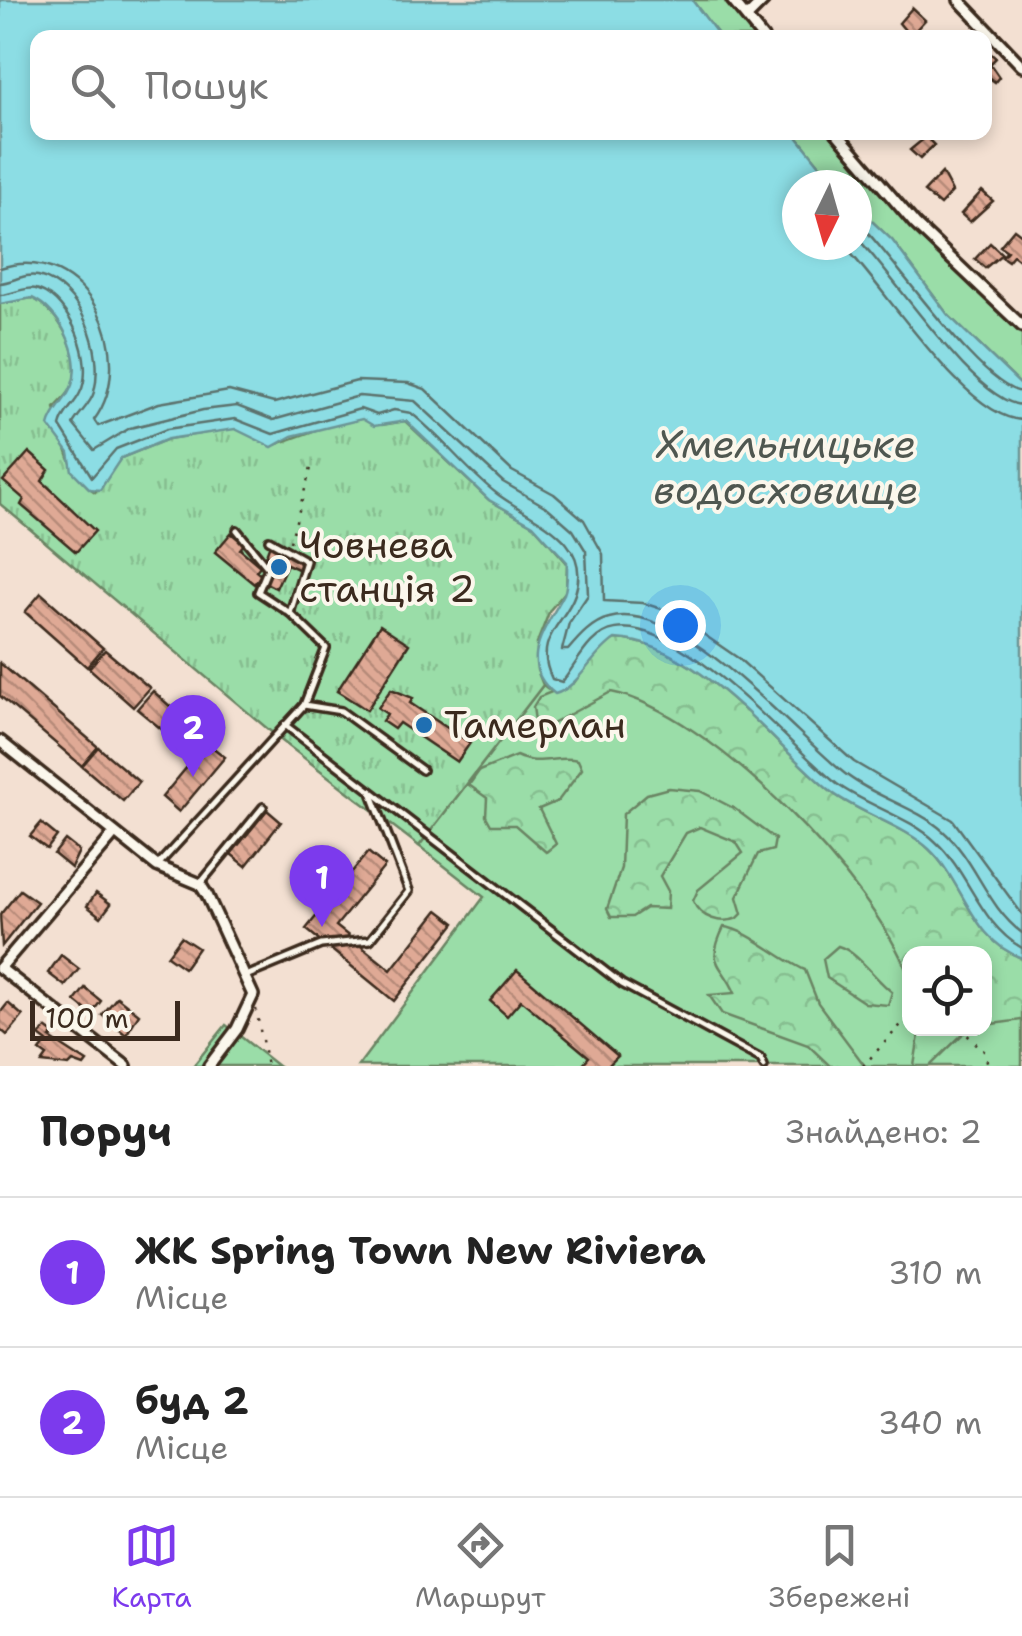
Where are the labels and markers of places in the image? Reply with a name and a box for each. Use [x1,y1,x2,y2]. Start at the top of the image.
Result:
place label: Човнева станція 2 [299,519,475,614]
marker: Човнева станція 2 [268,556,290,578]
pin: 2 [160,694,226,777]
place label: Тамерлан [444,699,626,750]
marker: Тамерлан [413,714,435,736]
pin: 1 [290,844,354,927]

